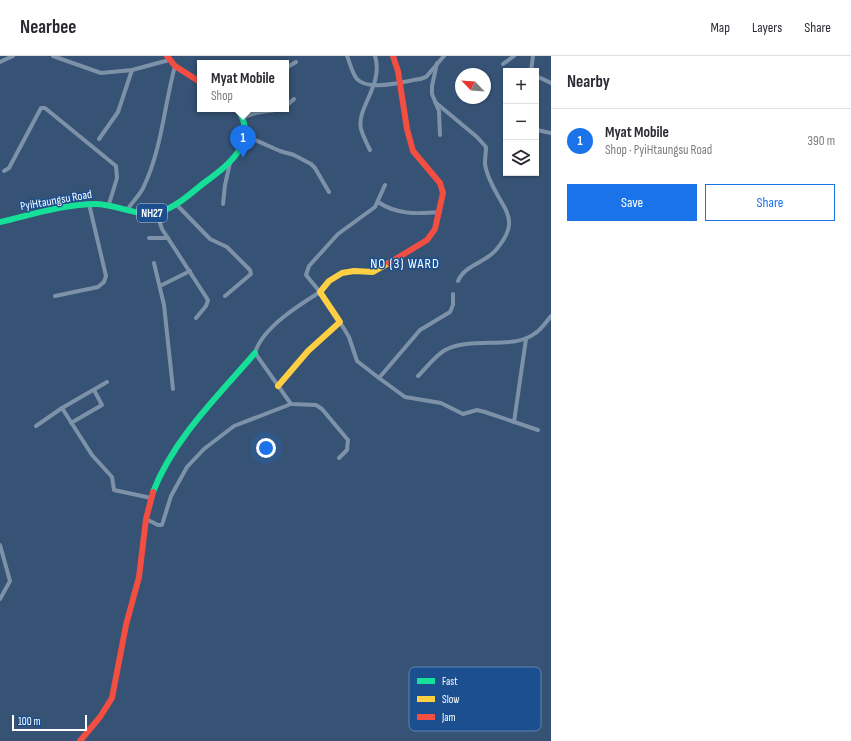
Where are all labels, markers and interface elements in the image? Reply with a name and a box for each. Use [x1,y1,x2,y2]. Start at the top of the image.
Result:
text: Nearbee [20,16,76,39]
text: Map [710,19,730,36]
text: Layers [752,19,782,36]
text: Share [804,19,831,36]
popup [197,60,289,112]
north arrow [455,68,491,104]
map controls [503,68,539,176]
button: + [503,68,539,104]
text: Myat Mobile [211,69,275,88]
text: Nearby [567,72,610,92]
text: Shop [211,88,233,104]
button: − [503,104,539,140]
text: Myat Mobile [605,123,669,142]
pin: 1 [230,125,256,158]
text: 1 [577,133,583,149]
text: 390 m [808,133,835,149]
button: layers [503,140,539,176]
text: Shop · PyiHtaungsu Road [605,142,712,158]
button: Save [567,184,697,221]
button: Share [705,184,835,221]
street label: PyiHtaungsu Road [19,187,93,214]
road number: NH27 [137,204,167,222]
district label: NO (3) WARD [370,255,440,272]
your location [256,438,276,458]
legend [409,667,541,731]
text: Fast [442,675,458,688]
text: Slow [442,693,459,706]
text: Jam [441,711,456,724]
scale bar [12,713,87,732]
text: 100 m [18,715,40,728]

